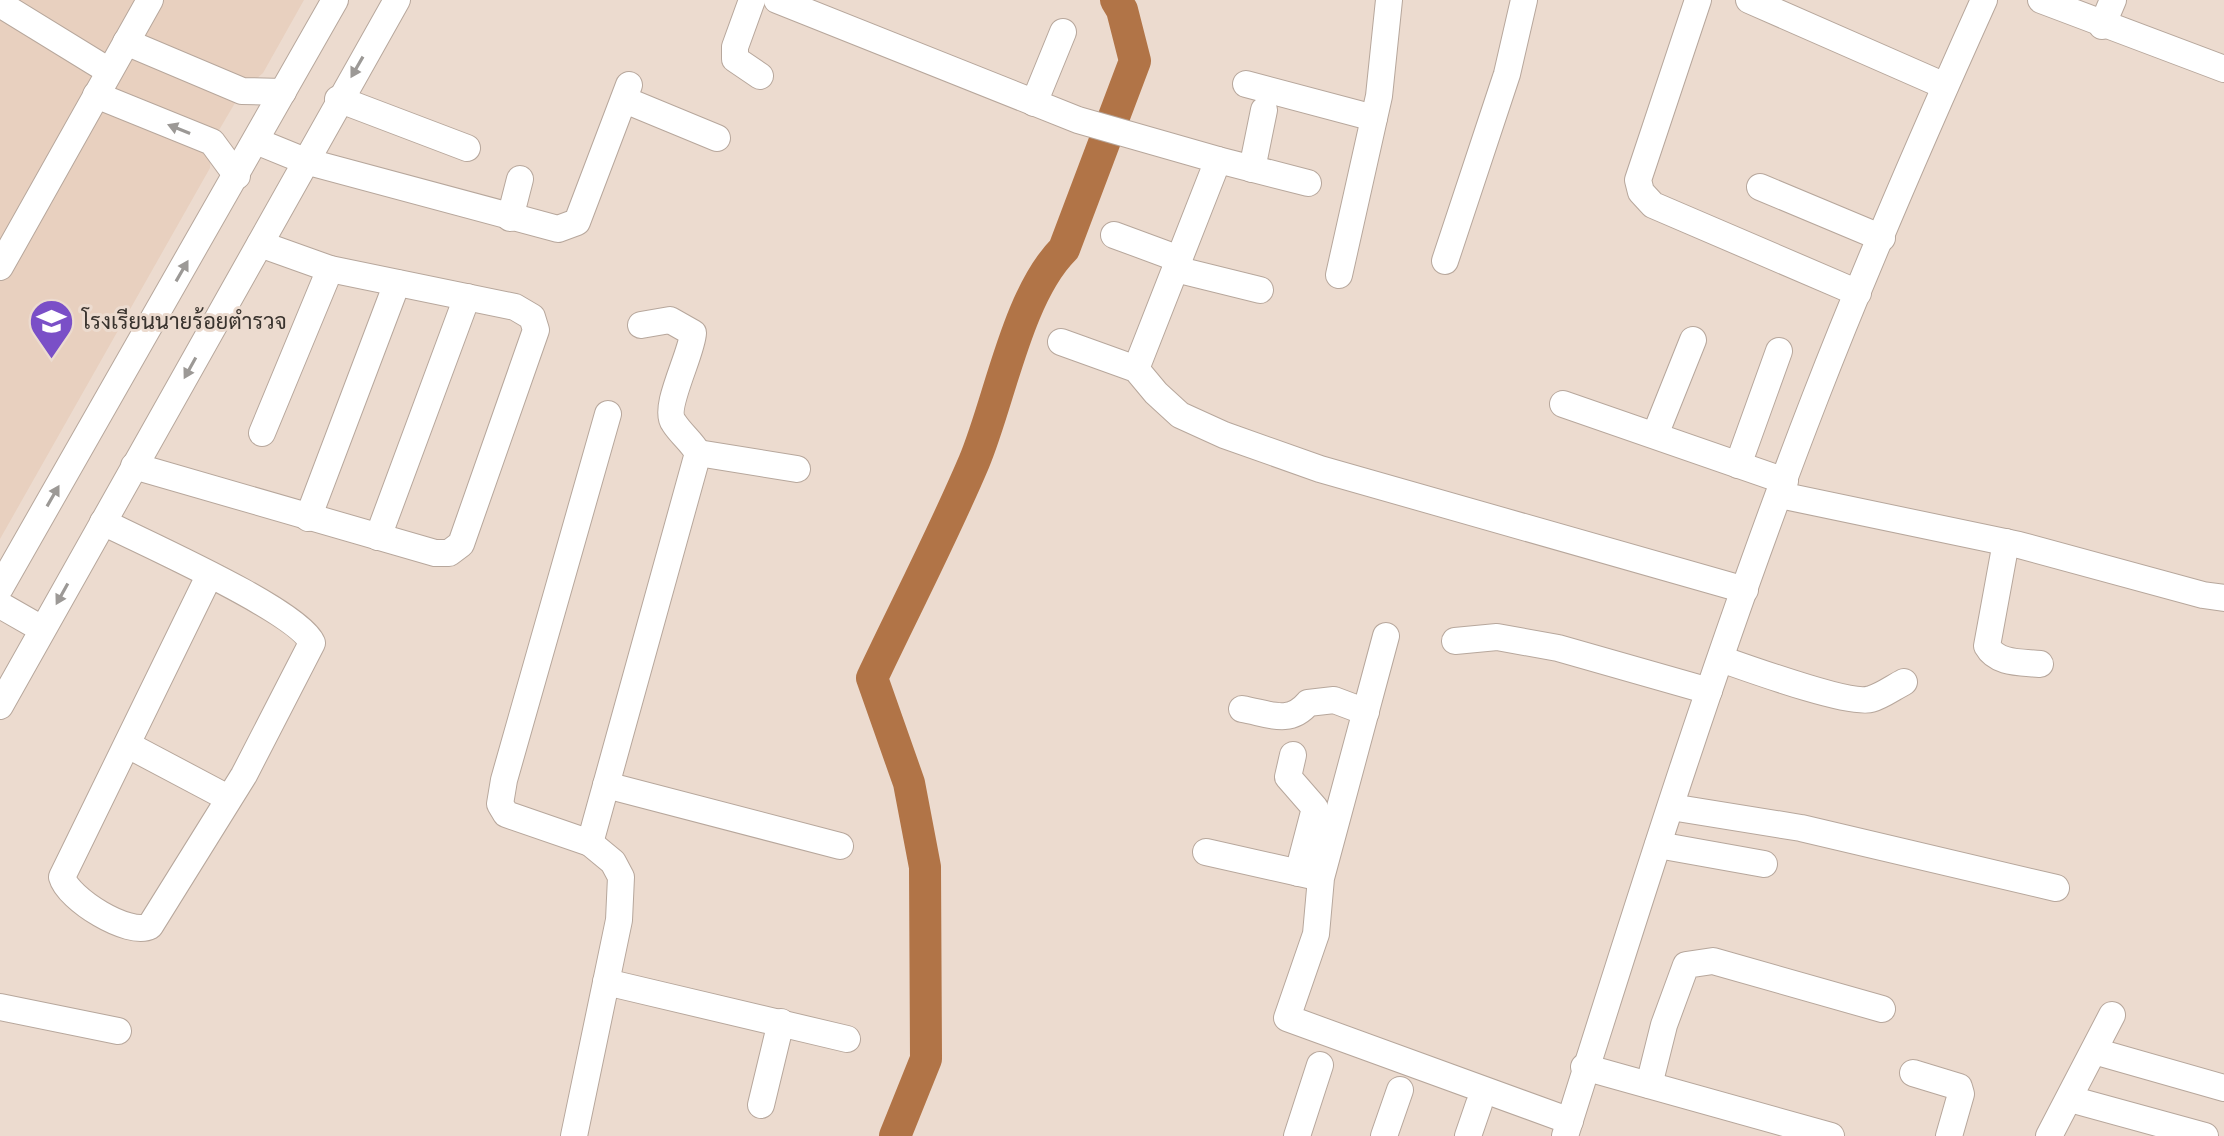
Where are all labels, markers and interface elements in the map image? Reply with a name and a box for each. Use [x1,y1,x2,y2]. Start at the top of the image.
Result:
one-way arrow [350,56,364,78]
one-way arrow [167,122,191,135]
one-way arrow [175,259,189,282]
school or university icon: โรงเรียนนายร้อยตำรวจ [27,297,75,360]
place label: โรงเรียนนายร้อยตำรวจ [81,304,287,338]
one-way arrow [184,357,198,379]
one-way arrow [46,485,60,507]
one-way arrow [55,583,69,605]

